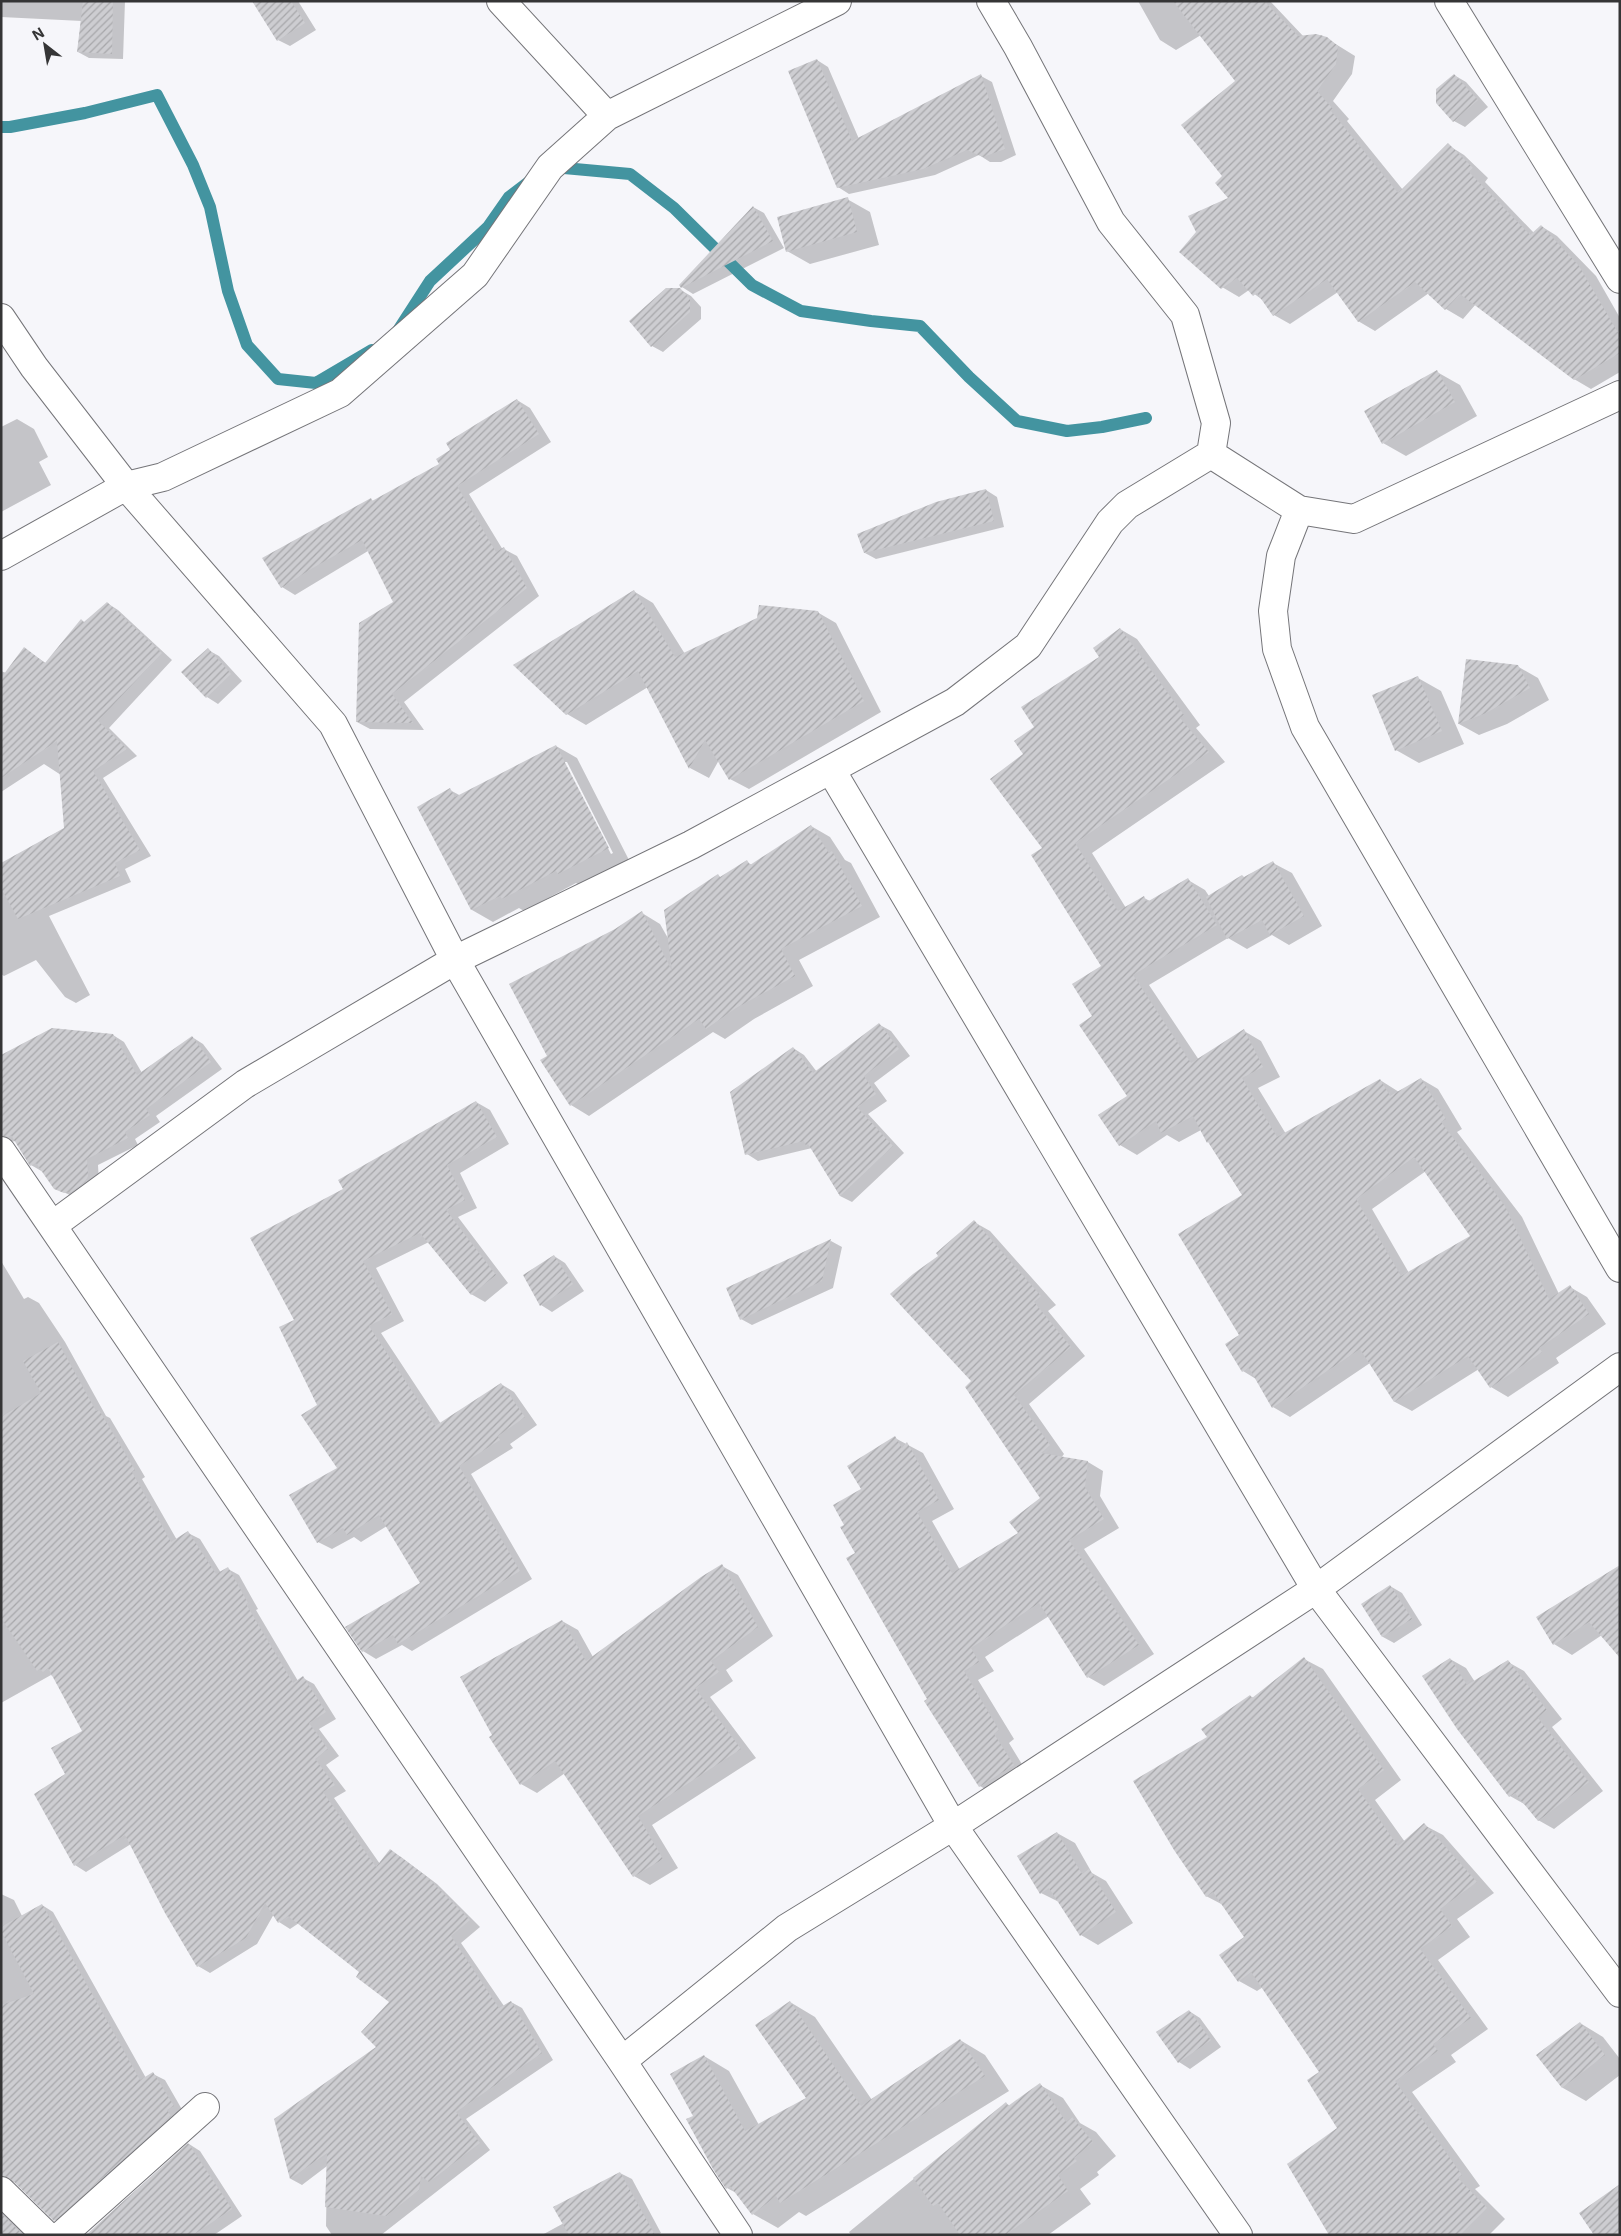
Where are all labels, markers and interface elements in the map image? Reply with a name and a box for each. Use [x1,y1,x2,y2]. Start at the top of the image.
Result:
north arrow [20,20,70,70]
text: N [29,23,47,43]

